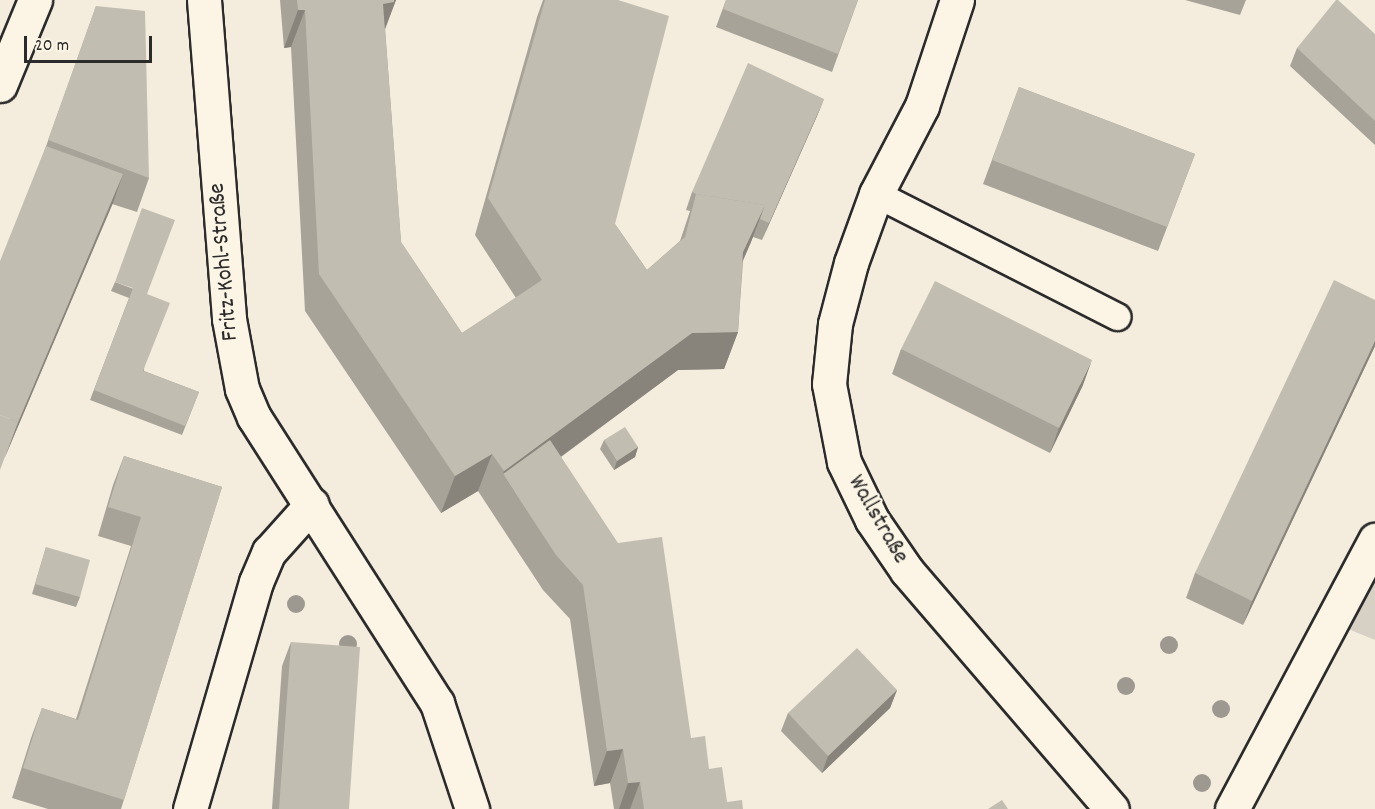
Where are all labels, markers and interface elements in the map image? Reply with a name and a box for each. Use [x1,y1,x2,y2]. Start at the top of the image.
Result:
scale bar [27,24,154,62]
text: 20 m [35,34,69,59]
street label: Fritz-Kohl-Straße [204,182,246,342]
street label: Wallstraße [840,471,914,569]

